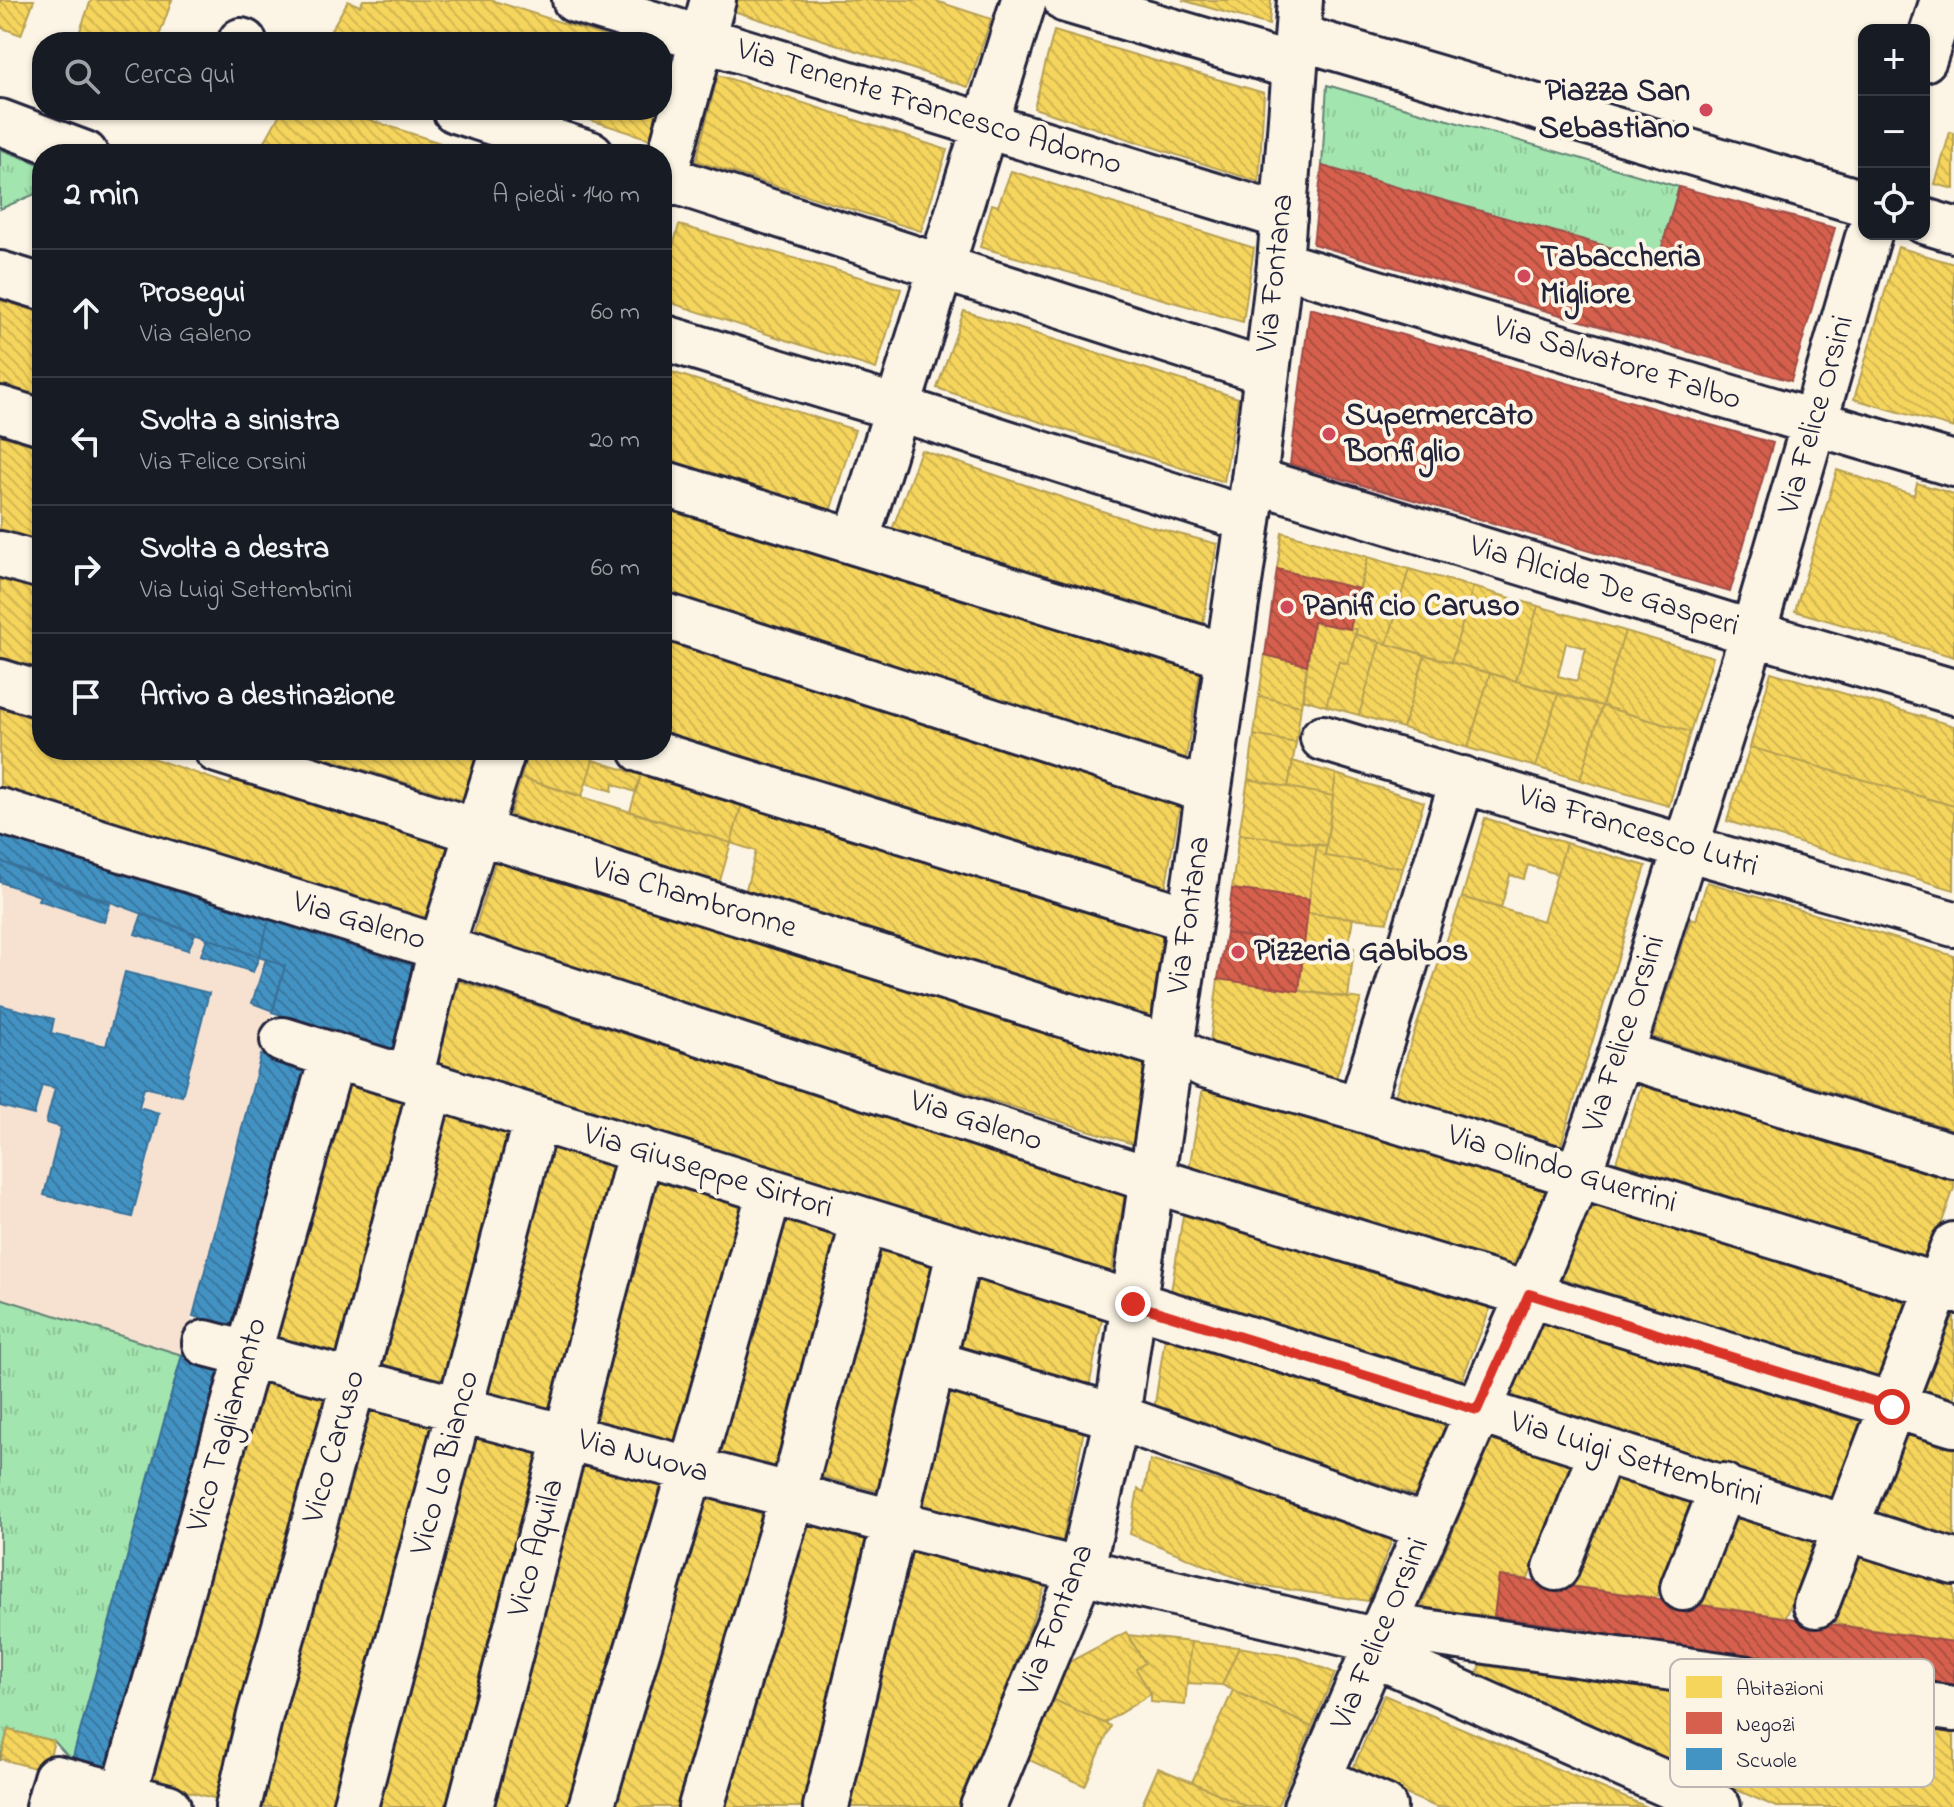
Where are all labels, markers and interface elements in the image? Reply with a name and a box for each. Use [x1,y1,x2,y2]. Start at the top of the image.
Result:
map controls [1858,24,1930,240]
button: + [1858,24,1930,96]
street label: Via Tenente Francesco Adorno [730,27,1128,189]
search box [32,32,672,120]
icon: search [60,54,104,98]
text: Cerca qui [124,54,235,98]
place label: Piazza San Sebastiano [1538,69,1690,153]
button: − [1858,96,1930,168]
marker: Piazza San Sebastiano [1697,101,1715,119]
button: locate [1858,168,1930,240]
text: 2 min [64,171,139,221]
text: A piedi · 140 m [492,177,640,215]
street label: Via Fontana [1244,191,1308,356]
place label: Tabaccheria Migliore [1540,235,1701,320]
marker: Tabaccheria Migliore [1515,267,1533,285]
text: Prosegui [140,272,245,316]
icon: ahead [64,291,108,335]
text: 60 m [591,294,640,332]
street label: Via Salvatore Falbo [1486,304,1747,424]
street label: Via Felice Orsini [1766,310,1868,521]
text: Via Galeno [140,316,251,354]
place label: Supermercato Bonfiglio [1343,393,1533,478]
text: Svolta a sinistra [140,400,340,444]
icon: left [64,419,108,463]
text: 20 m [589,422,640,460]
marker: Supermercato Bonfiglio [1320,425,1338,443]
text: Via Felice Orsini [140,444,307,482]
street label: Via Alcide De Gasperi [1462,523,1745,650]
text: Svolta a destra [140,528,329,572]
icon: right [64,547,108,591]
text: 60 m [591,550,640,588]
text: Via Luigi Settembrini [140,572,352,610]
place label: Panificio Caruso [1303,584,1520,631]
marker: Panificio Caruso [1278,598,1296,616]
icon: arrive [64,675,108,719]
text: Arrivo a destinazione [140,675,395,719]
street label: Via Francesco Lutri [1511,773,1764,891]
street label: Via Fontana [1156,833,1224,998]
street label: Via Chambronne [585,845,803,953]
street label: Via Galeno [286,879,431,965]
place label: Pizzeria Gabibos [1254,929,1468,976]
street label: Via Felice Orsini [1571,929,1679,1140]
marker: Pizzeria Gabibos [1229,943,1247,961]
street label: Via Galeno [903,1078,1048,1166]
street label: Via Giuseppe Sirtori [576,1111,839,1232]
street label: Via Olindo Guerrini [1440,1112,1683,1227]
route end [1115,1286,1151,1322]
street label: Vico Tagliamento [175,1312,281,1539]
street label: Vico Caruso [290,1365,379,1530]
street label: Vico Lo Bianco [399,1366,493,1561]
route start [1874,1389,1910,1425]
street label: Via Luigi Settembrini [1503,1399,1768,1521]
street label: Via Nuova [571,1417,714,1497]
street label: Vico Aquila [496,1474,578,1623]
street label: Via Felice Orsini [1319,1530,1443,1738]
street label: Via Fontana [1006,1537,1107,1704]
legend [1670,1659,1934,1787]
text: Abitazioni [1736,1674,1824,1706]
text: Negozi [1736,1710,1795,1743]
text: Scuole [1736,1746,1797,1778]

